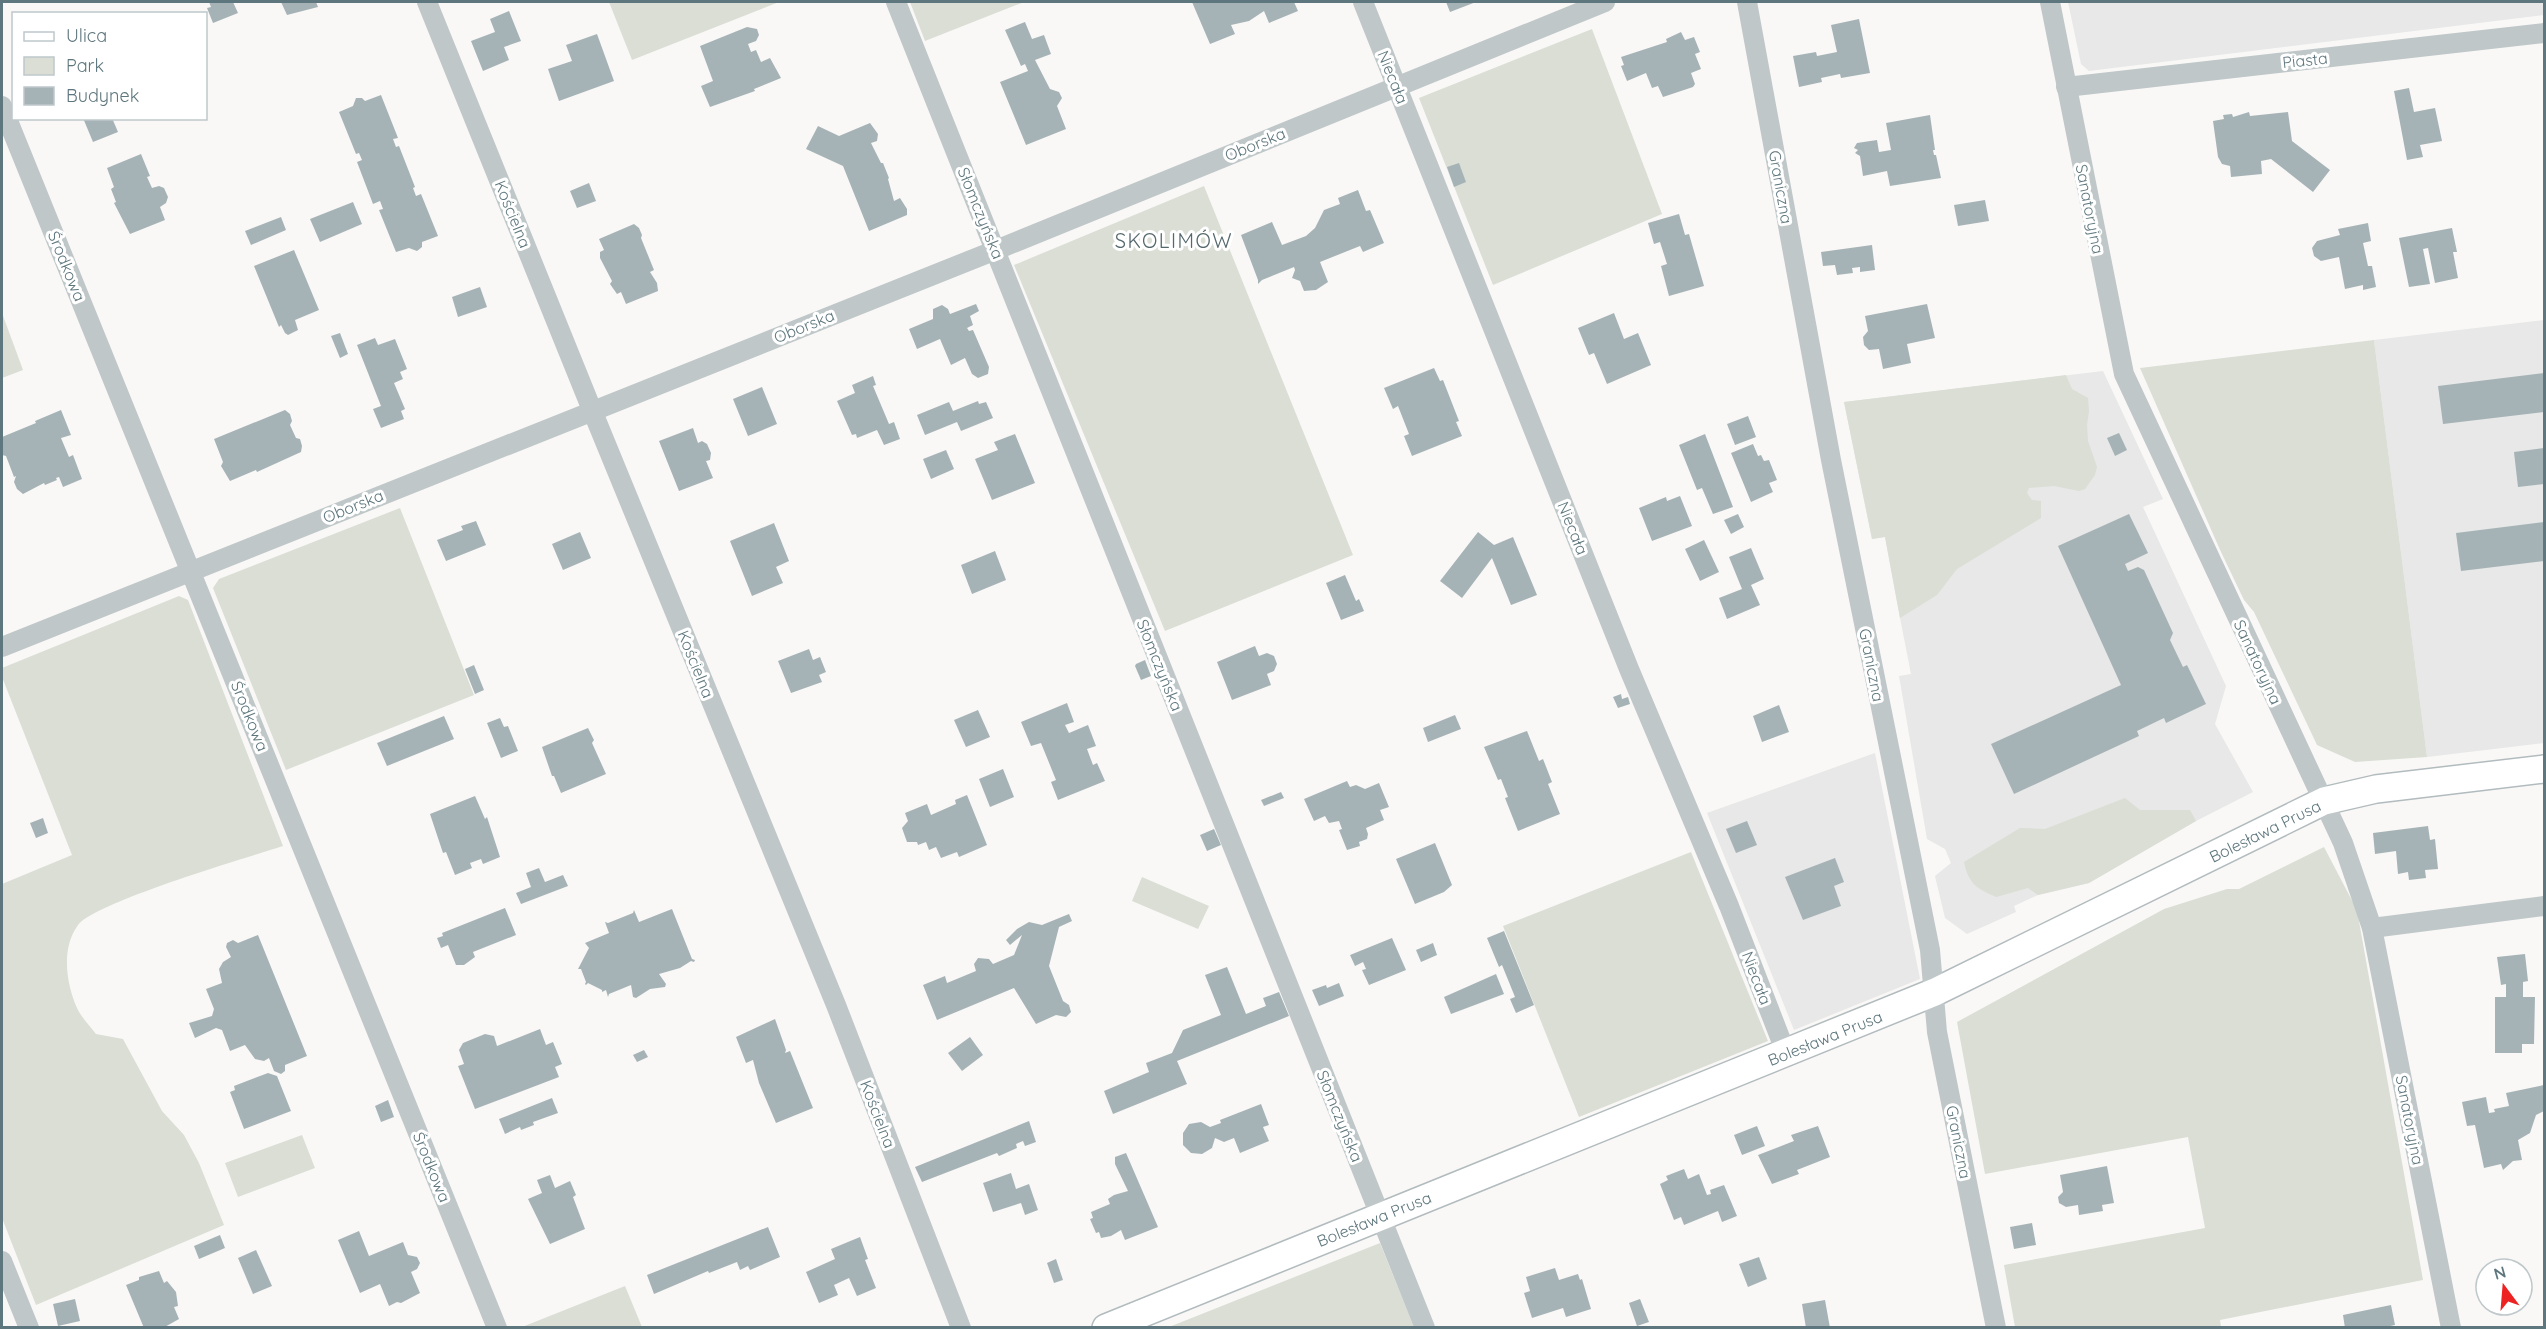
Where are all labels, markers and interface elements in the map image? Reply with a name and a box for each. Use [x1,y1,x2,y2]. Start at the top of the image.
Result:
legend [12,12,207,120]
text: Ulica [66,24,107,47]
street label: Niecała [1373,48,1413,106]
street label: Piasta [2281,48,2329,72]
text: Park [66,54,104,77]
text: Budynek [66,84,139,107]
street label: Oborska [1222,123,1288,165]
street label: Graniczna [1765,149,1797,225]
street label: Sanatoryjna [2071,162,2109,256]
street label: Słomczyńska [954,164,1008,262]
street label: Kościelna [490,177,536,251]
street label: Środkowa [44,228,90,304]
district label: SKOLIMÓW [1115,228,1233,253]
street label: Oborska [771,305,837,347]
street label: Oborska [320,485,386,527]
street label: Niecała [1553,499,1593,557]
street label: Słomczyńska [1133,616,1187,714]
street label: Sanatoryjna [2230,616,2286,708]
street label: Kościelna [673,627,719,701]
street label: Graniczna [1855,627,1889,703]
street label: Środkowa [227,678,273,754]
street label: Bolesława Prusa [2206,795,2324,867]
street label: Niecała [1738,949,1776,1007]
street label: Bolesława Prusa [1765,1006,1885,1070]
street label: Słomczyńska [1313,1067,1367,1165]
street label: Sanatoryjna [2391,1073,2429,1167]
street label: Kościelna [856,1077,900,1151]
street label: Graniczna [1942,1104,1976,1180]
street label: Środkowa [409,1129,455,1205]
street label: Bolesława Prusa [1314,1187,1434,1251]
north arrow [2474,1257,2534,1317]
text: N [2491,1261,2508,1284]

